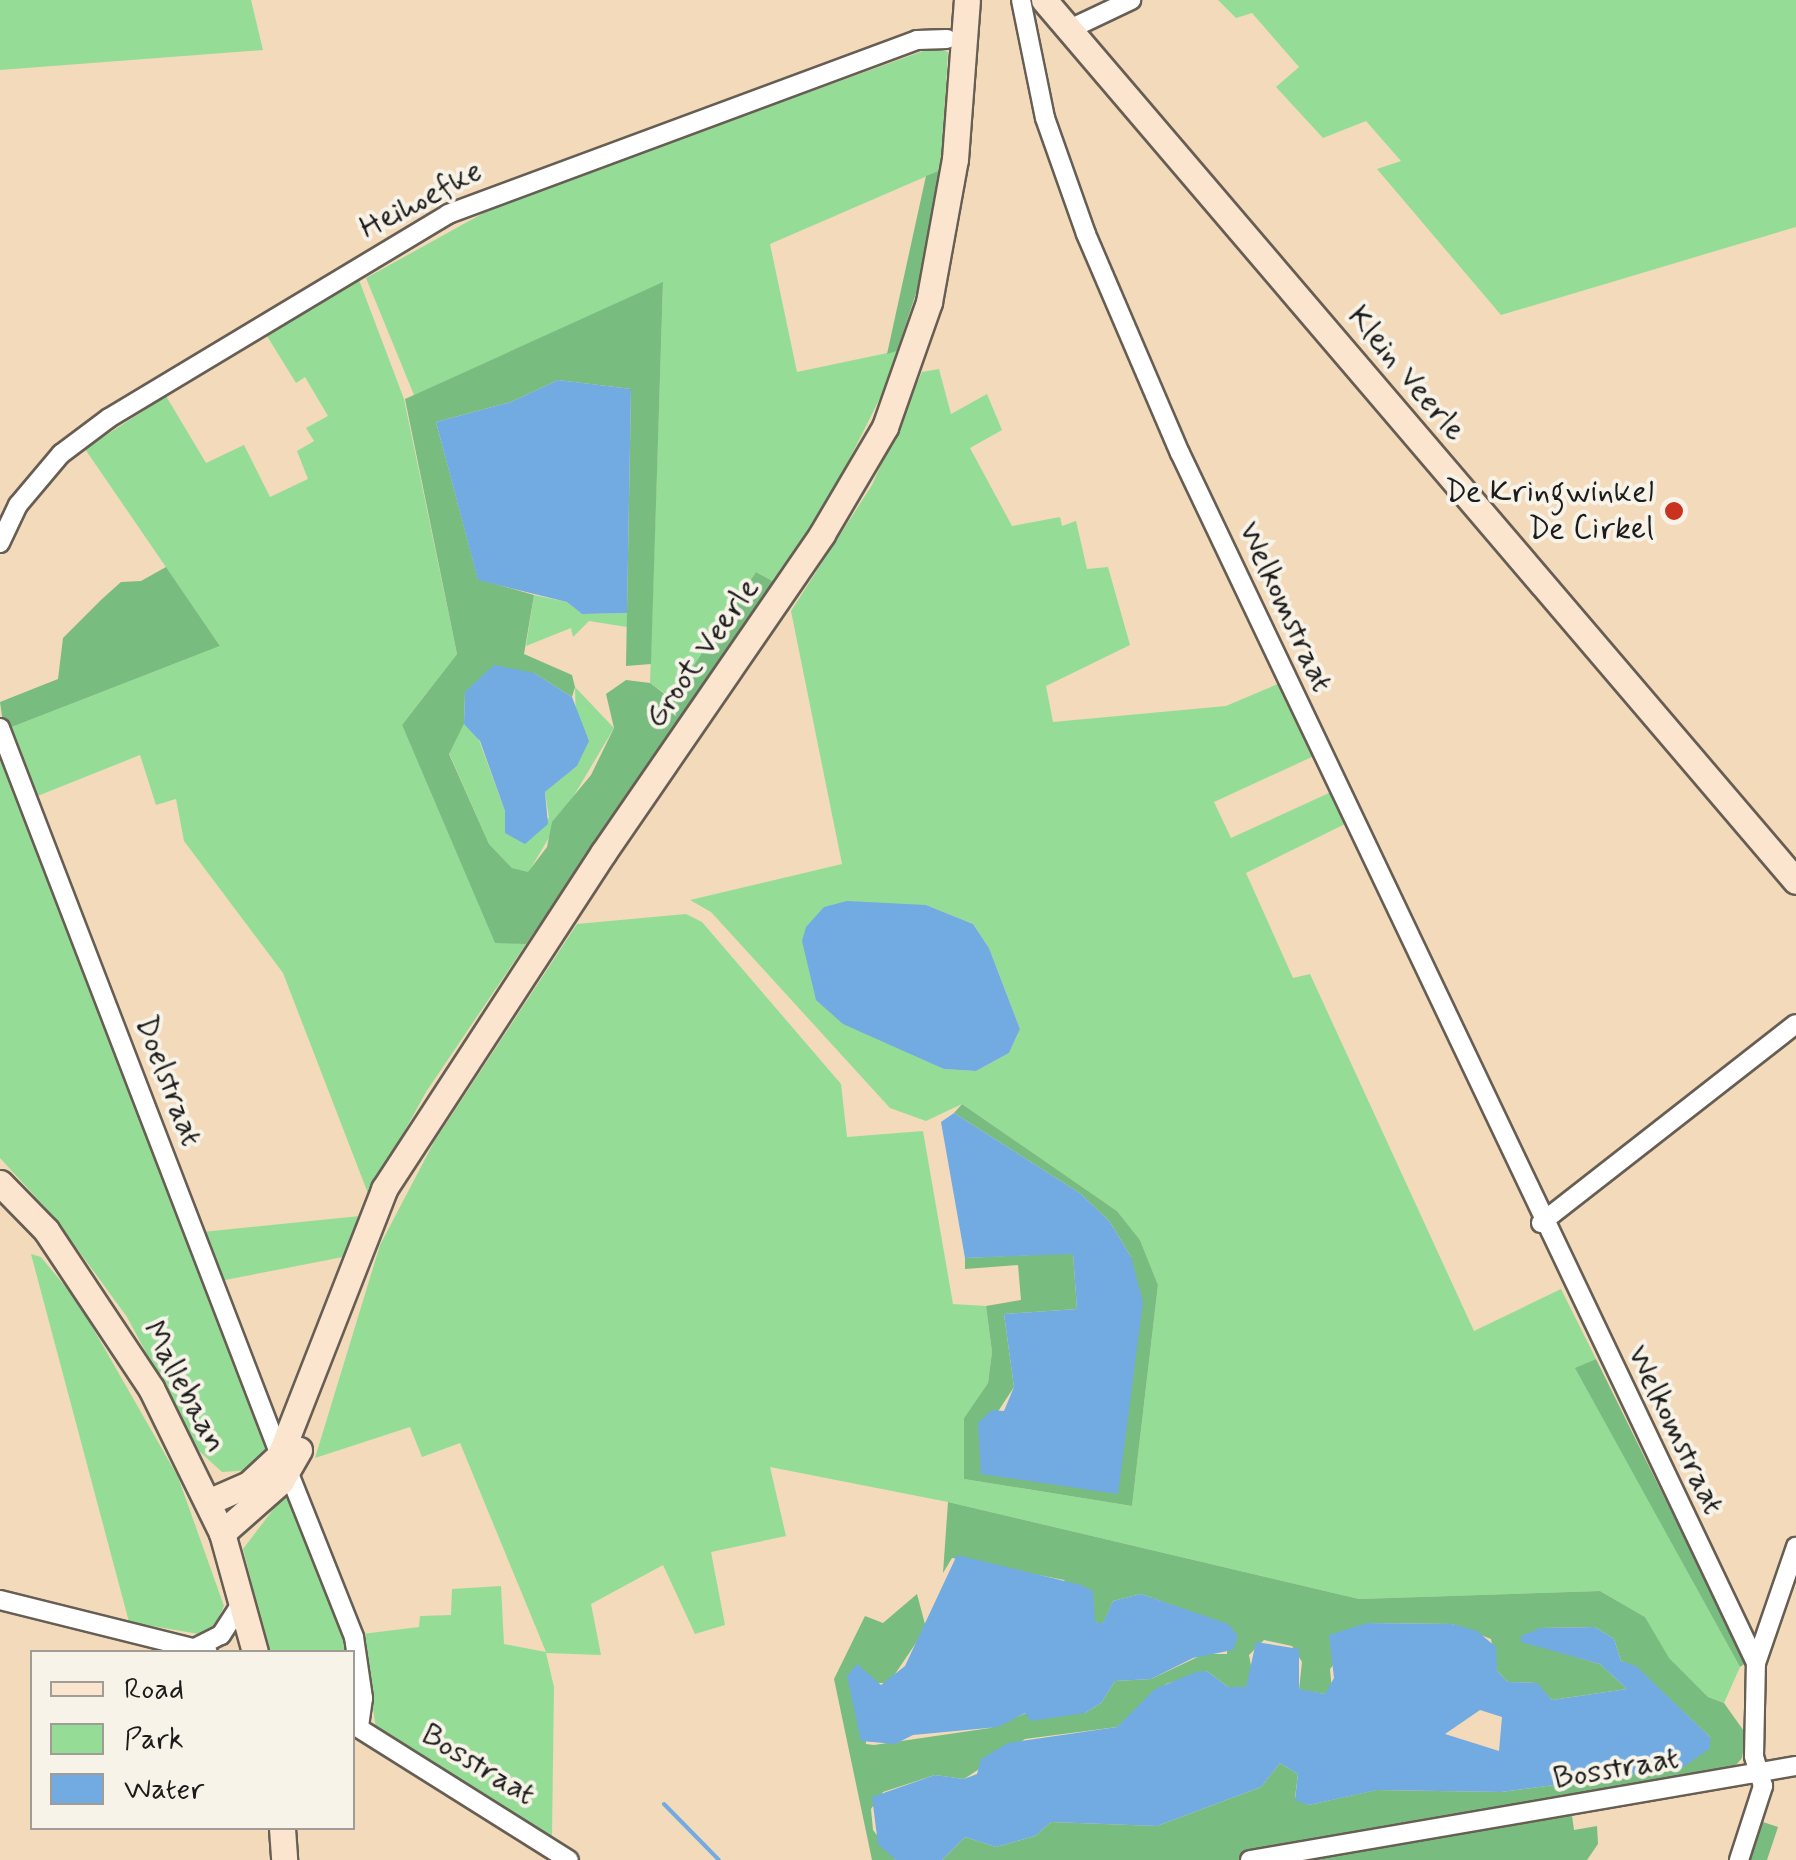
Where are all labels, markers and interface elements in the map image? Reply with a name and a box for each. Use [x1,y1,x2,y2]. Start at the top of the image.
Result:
street label: Heihoefke [353,152,489,248]
street label: Klein Veerle [1340,300,1472,448]
place label: De Kringwinkel De Cirkel [1435,474,1654,549]
marker: De Kringwinkel De Cirkel [1663,500,1685,522]
street label: Welkomstraat [1229,516,1341,698]
street label: Groot Veerle [638,573,766,733]
street label: Doelstraat [126,1010,210,1152]
street label: Mallebaan [133,1315,235,1459]
street label: Welkomstraat [1618,1339,1732,1521]
legend [30,1650,355,1830]
text: Road [124,1670,184,1709]
street label: Bosstraat [414,1716,542,1814]
text: Park [124,1720,184,1759]
street label: Bosstraat [1550,1739,1682,1799]
text: Water [124,1770,204,1809]

